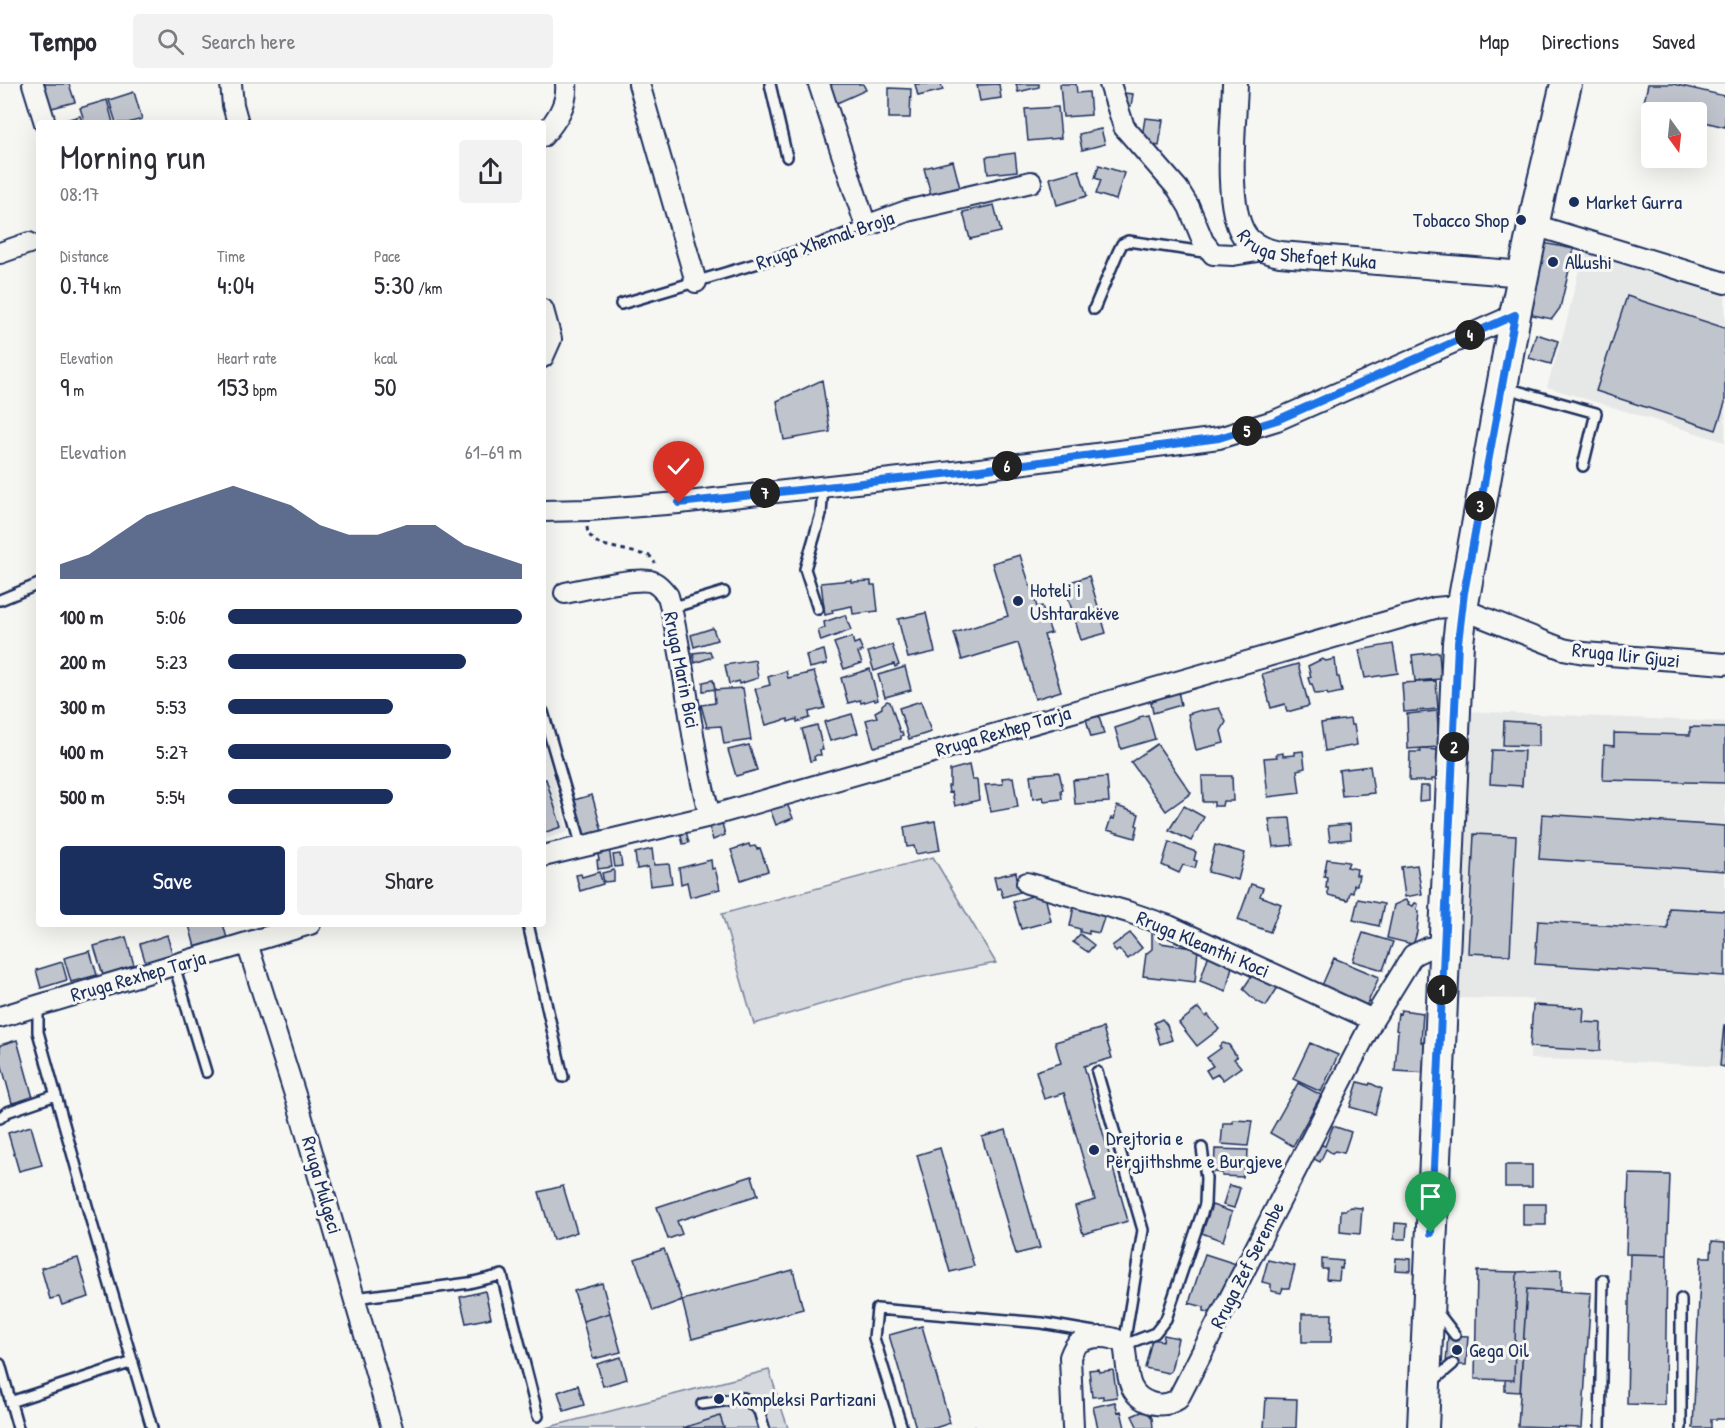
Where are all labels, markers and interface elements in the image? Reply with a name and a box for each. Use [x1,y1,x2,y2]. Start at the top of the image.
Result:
search box [133,14,553,68]
text: Tempo [30,22,97,60]
icon: search [154,25,187,58]
text: Search here [202,26,296,56]
text: Map [1479,27,1509,56]
text: Directions [1542,27,1619,56]
text: Saved [1652,27,1695,56]
north arrow [1641,102,1707,168]
map controls [1641,102,1707,168]
text: Morning run [60,135,206,179]
button: share [459,140,522,203]
text: 08:17 [60,180,99,207]
place label: Market Gurra [1586,188,1682,215]
marker: Market Gurra [1567,195,1581,209]
street label: Rruga Xhemal Broja [752,203,898,276]
place label: Tobacco Shop [1413,206,1509,233]
marker: Tobacco Shop [1514,213,1528,227]
street label: Rruga Shefqet Kuka [1231,224,1377,275]
text: Distance [60,245,109,267]
text: Time [217,245,245,267]
text: Pace [374,245,401,267]
place label: Allushi [1565,248,1612,275]
marker: Allushi [1546,255,1560,269]
text: 0.74 [60,267,100,302]
text: 4:04 [217,267,254,302]
text: 5:30 [374,267,414,302]
text: km [100,277,121,299]
text: /km [414,277,442,299]
pin: 4 [1455,320,1485,350]
text: 4 [1467,324,1473,346]
text: Elevation [60,347,113,369]
text: Heart rate [217,347,277,369]
text: kcal [374,347,397,369]
text: 9 [60,369,70,404]
text: 153 [217,369,249,404]
text: 50 [374,369,397,404]
text: m [70,379,84,401]
text: bpm [249,379,277,401]
pin: 5 [1232,416,1262,446]
text: 5 [1244,420,1250,442]
text: Elevation [60,438,126,465]
text: 61–69 m [465,438,522,465]
pin [653,441,704,503]
icon: check [662,450,695,483]
pin: 6 [992,451,1022,481]
text: 6 [1004,455,1010,477]
pin: 7 [750,478,780,508]
text: 7 [761,482,769,504]
pin: 3 [1465,491,1495,521]
text: 3 [1476,495,1484,517]
place label: Hoteli i Ushtarakëve [1030,576,1120,626]
marker: Hoteli i Ushtarakëve [1011,594,1025,608]
text: 100 m [60,603,103,630]
text: 5:06 [156,603,186,630]
street label: Rruga Marin Bici [658,609,707,731]
street label: Rruga Ilir Gjuzi [1571,635,1681,674]
text: 200 m [60,648,105,675]
text: 5:23 [156,648,187,675]
text: 300 m [60,693,105,720]
text: 5:53 [156,693,187,720]
street label: Rruga Rexhep Tarja [932,698,1074,763]
pin: 2 [1439,732,1469,762]
text: 2 [1450,736,1458,758]
text: 400 m [60,738,104,765]
text: 5:27 [156,738,188,765]
text: 500 m [60,783,105,810]
text: 5:54 [156,783,185,810]
button: Save [60,846,285,915]
button: Share [297,846,522,915]
street label: Rruga Kleanthi Koci [1133,903,1274,984]
street label: Rruga Rexhep Tarja [67,943,209,1008]
pin: 1 [1427,975,1457,1005]
text: 1 [1439,979,1445,1001]
place label: Drejtoria e Përgjithshme e Burgjeve [1106,1124,1283,1174]
street label: Rruga Mulgeci [296,1133,349,1237]
marker: Drejtoria e Përgjithshme e Burgjeve [1087,1143,1101,1157]
pin [1405,1171,1456,1233]
icon: arrive [1414,1180,1447,1213]
street label: Rruga Zef Serembe [1203,1197,1290,1333]
place label: Gega Oil [1469,1336,1530,1363]
marker: Gega Oil [1450,1343,1464,1357]
place label: Kompleksi Partizani [731,1385,876,1412]
marker: Kompleksi Partizani [712,1392,726,1406]

